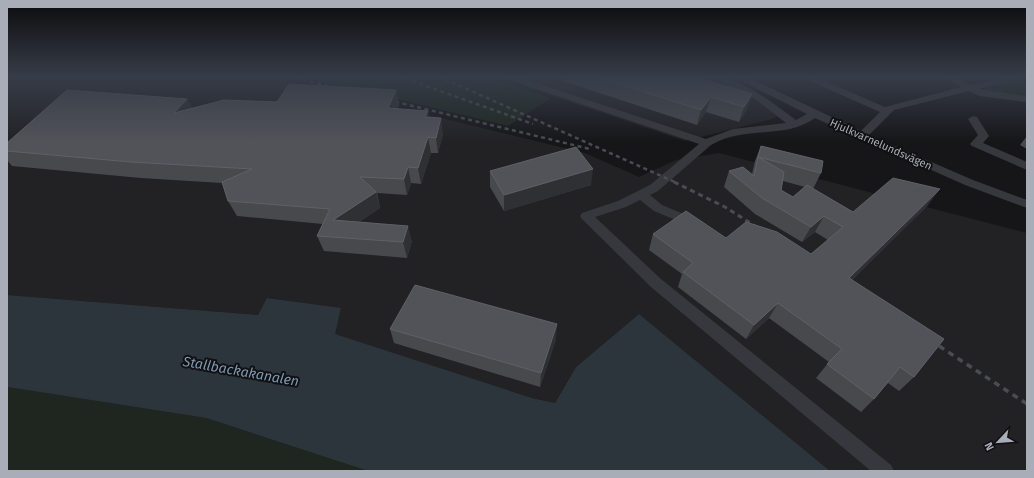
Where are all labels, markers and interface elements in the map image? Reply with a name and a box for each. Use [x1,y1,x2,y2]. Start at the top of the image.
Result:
street label: Hjulkvarnelundsvägen [828,116,934,173]
water label: Stallbackakanalen [181,353,300,390]
north arrow [978,422,1018,462]
text: N [982,440,997,452]

